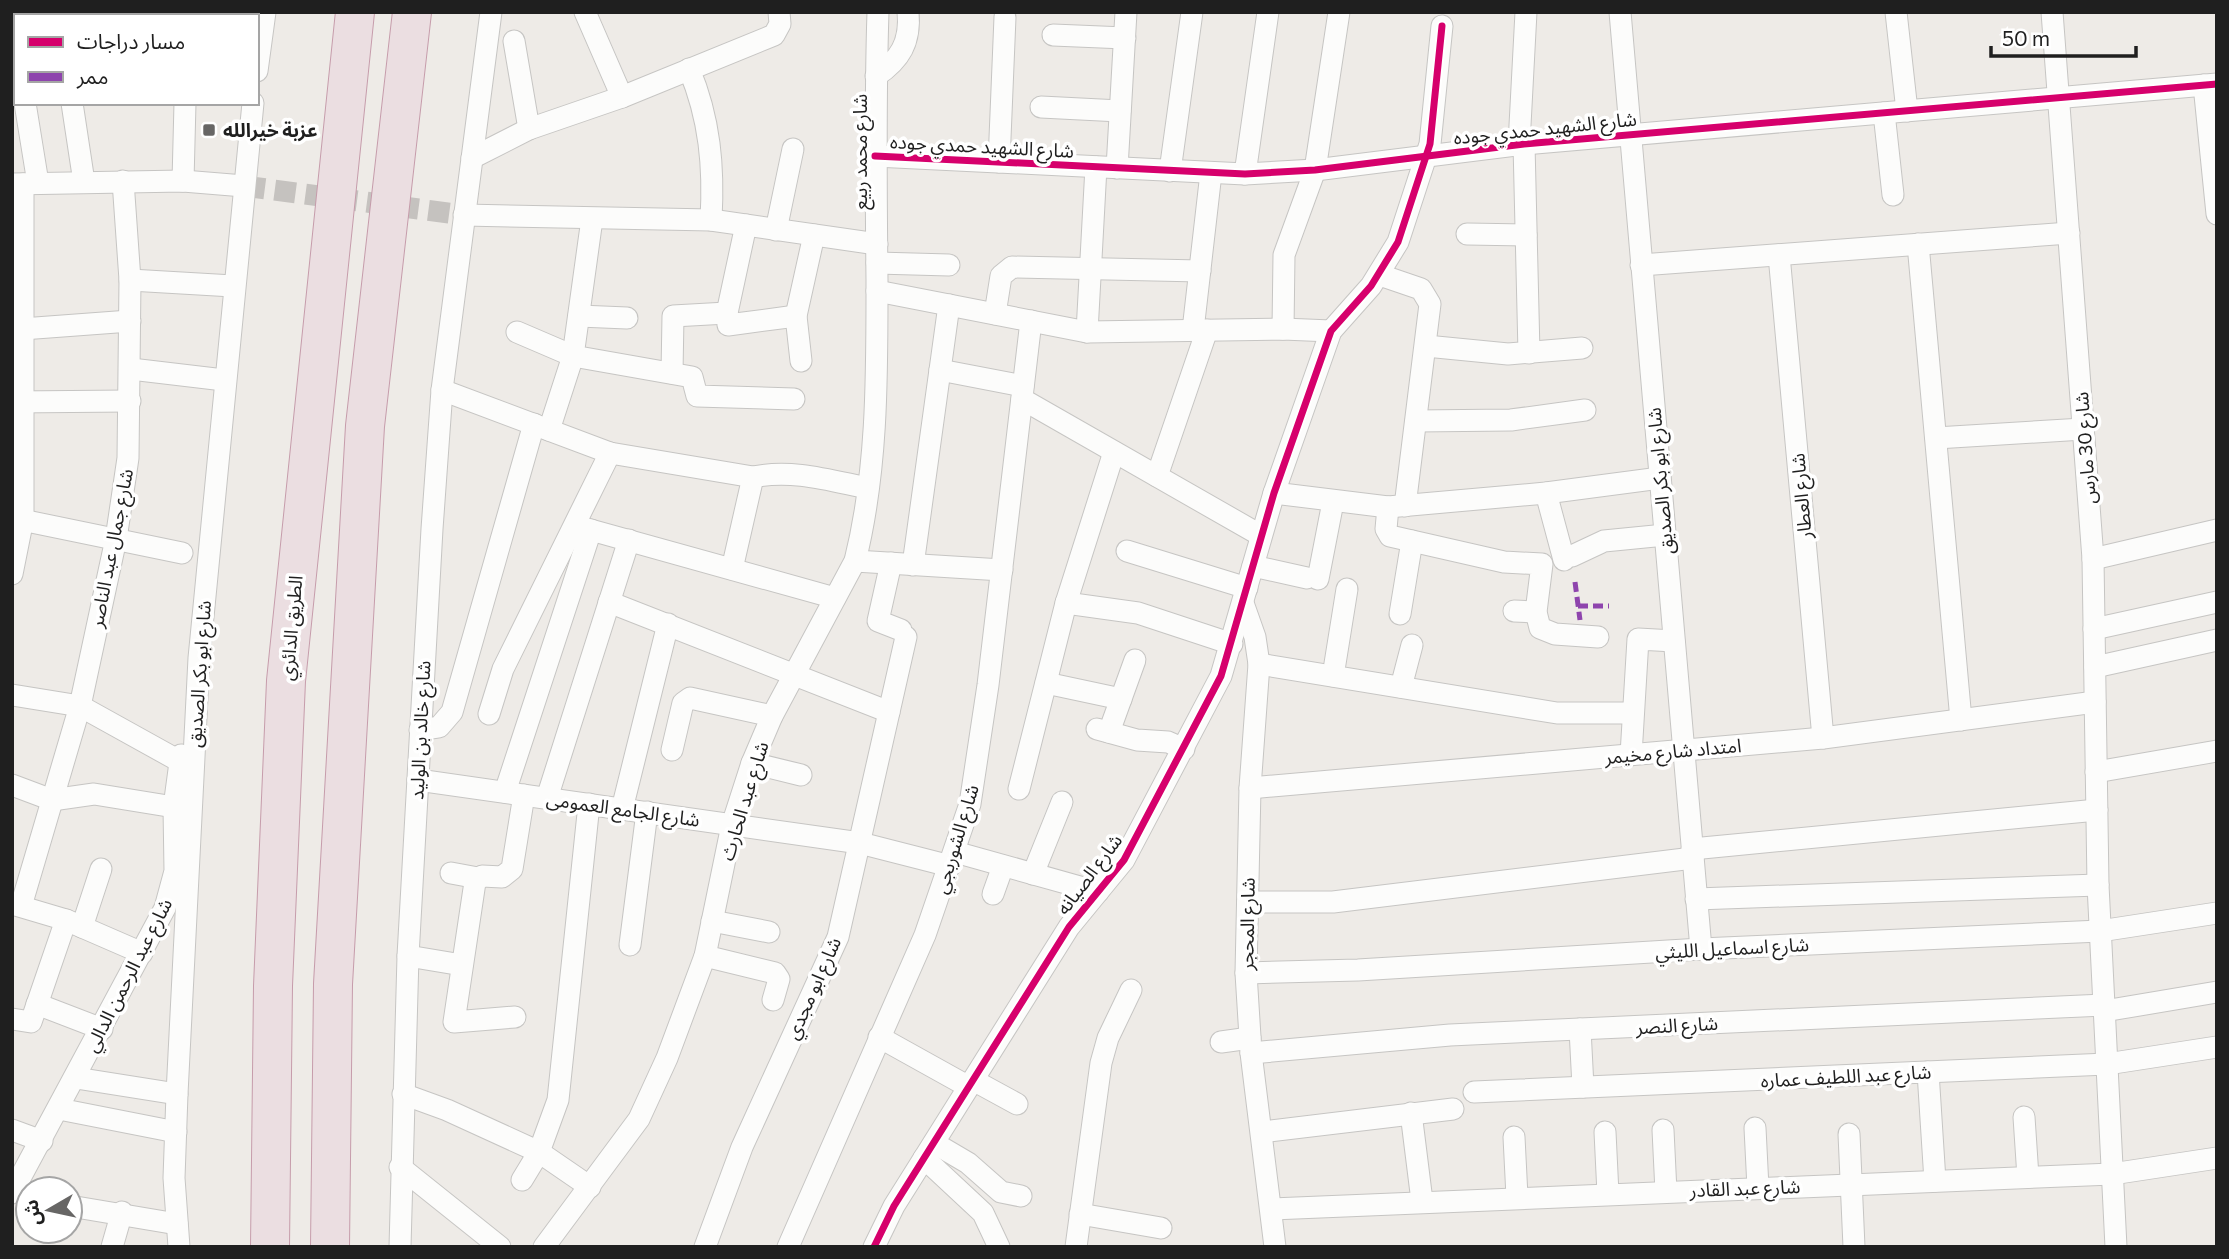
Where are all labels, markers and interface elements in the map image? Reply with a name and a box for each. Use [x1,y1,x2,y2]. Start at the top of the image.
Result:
legend [14,14,259,105]
scale bar [1991,14,2136,58]
text: 50 m [2002,25,2050,50]
text: مسار دراجات [77,28,185,54]
text: ممر [76,63,108,89]
street label: شارع محمد ربيع [848,94,875,210]
street label: شارع الشهيد حمدي جوده [1452,106,1638,153]
place label: عزبة خيرالله [223,118,318,142]
marker: عزبة خيرالله [201,122,217,138]
street label: شارع الشهيد حمدي جوده [889,129,1075,166]
street label: شارع 30 مارس [2069,391,2103,505]
street label: شارع ابو بكر الصديق [1642,406,1680,556]
street label: شارع العطار [1785,452,1819,541]
street label: شارع جمال عبد الناصر [84,467,140,631]
street label: الطريق الدائري [274,574,311,682]
street label: شارع ابو بكر الصديق [182,600,218,749]
street label: شارع خالد بن الوليد [404,660,438,800]
street label: امتداد شارع مخيمر [1603,733,1743,771]
street label: شارع عبد الحارث [714,738,775,864]
street label: شارع الشوربجي [928,782,987,897]
street label: شارع الجامع العمومى [544,786,701,835]
street label: شارع الصيانه [1051,829,1129,920]
street label: شارع المحجر [1234,877,1262,972]
street label: شارع عبد الرحمن الدالي [79,894,180,1057]
street label: شارع اسماعيل الليثي [1654,932,1810,967]
street label: شارع ابو مجدي [780,933,849,1044]
street label: شارع النصر [1634,1011,1719,1041]
street label: شارع عبد اللطيف عماره [1760,1060,1932,1094]
street label: شارع عبد القادر [1688,1174,1801,1204]
north arrow [14,1175,84,1245]
text: ش [18,1198,45,1227]

